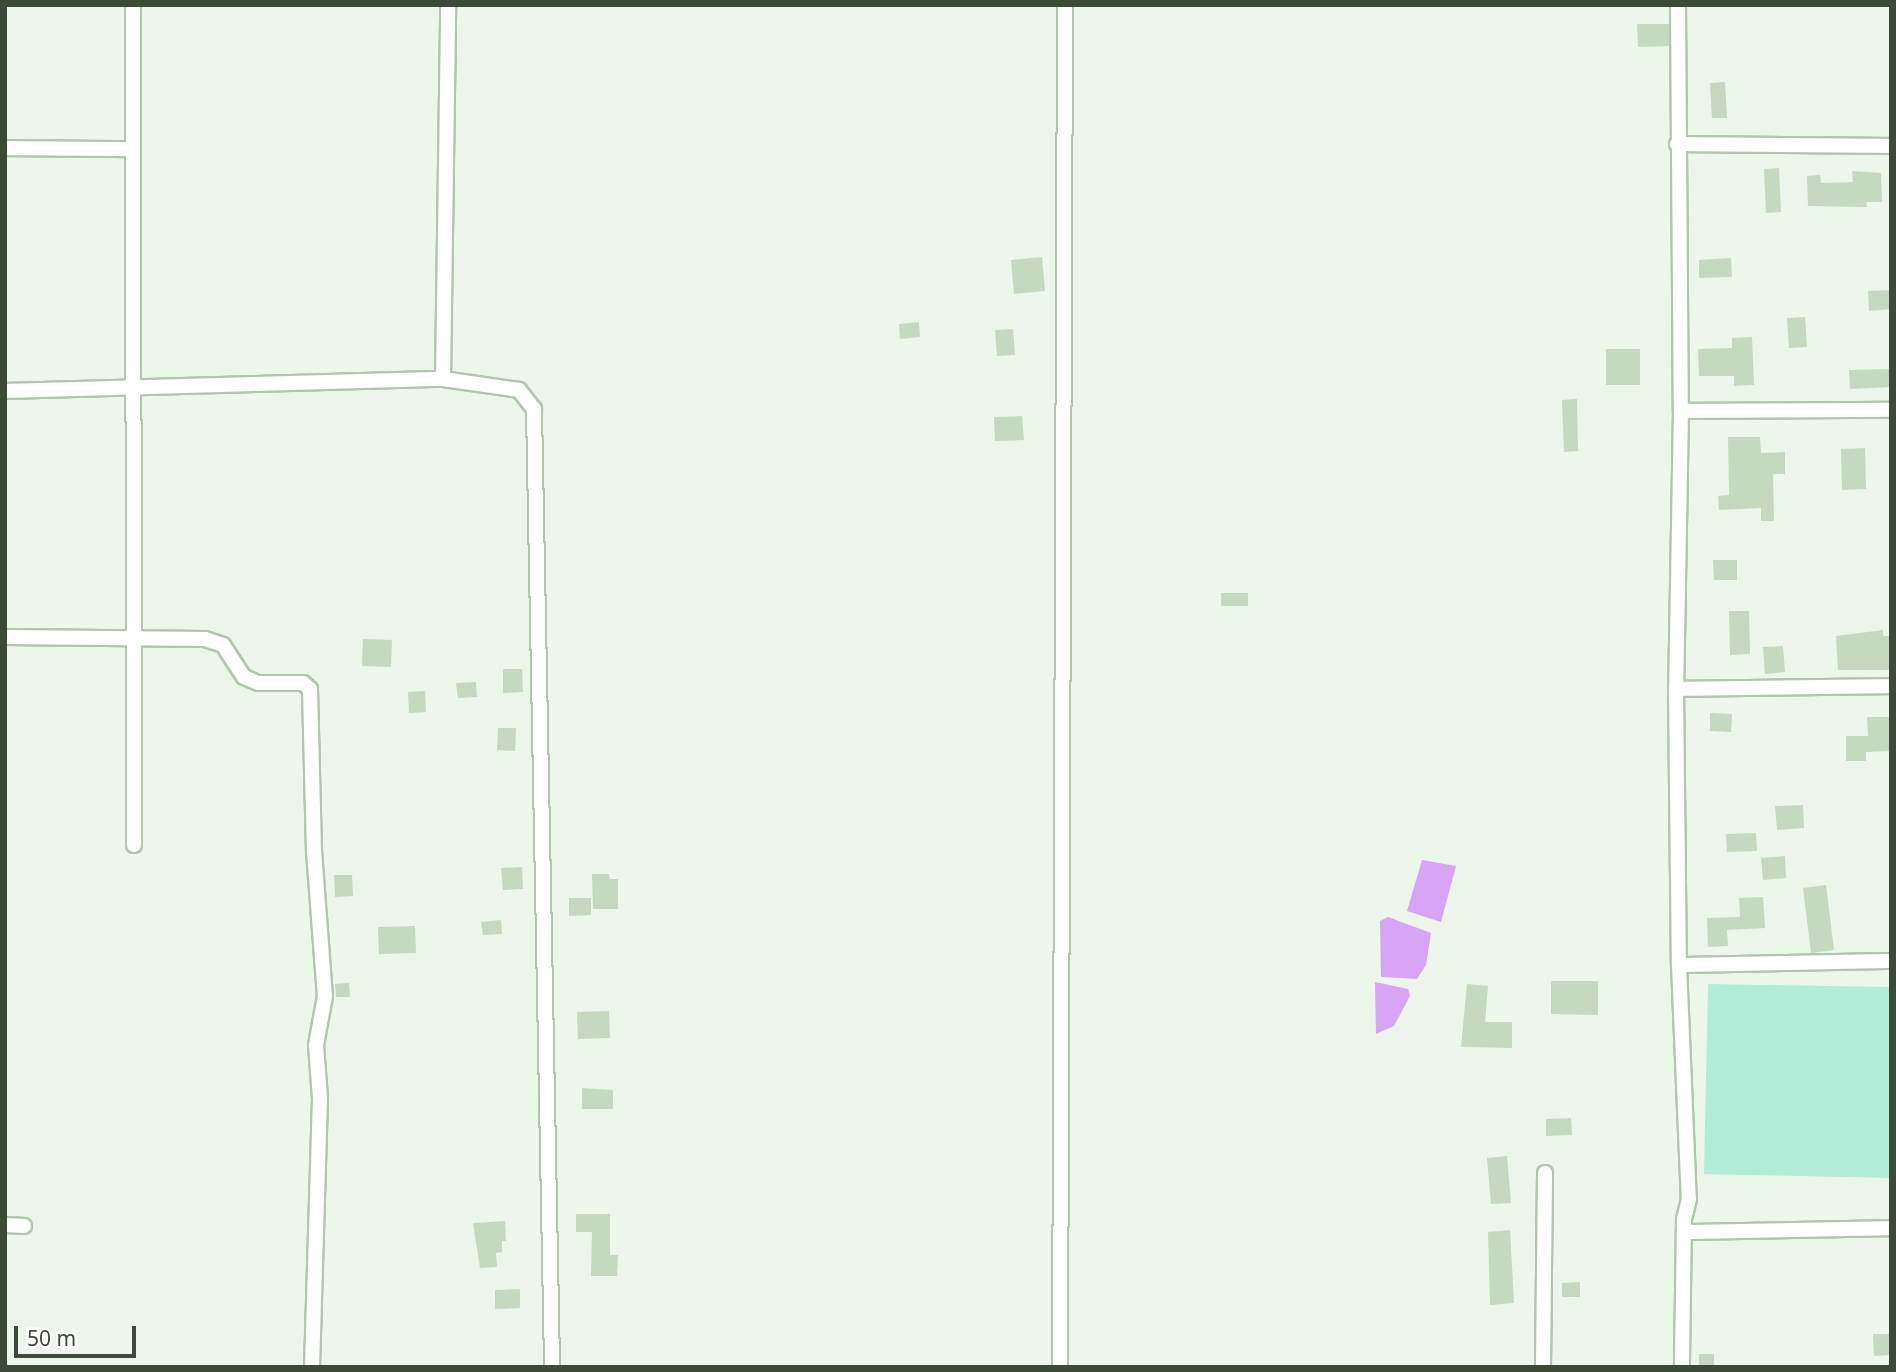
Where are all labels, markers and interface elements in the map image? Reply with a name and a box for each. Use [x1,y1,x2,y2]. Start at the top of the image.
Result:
scale bar [18,1312,140,1356]
text: 50 m [27,1324,76,1352]

